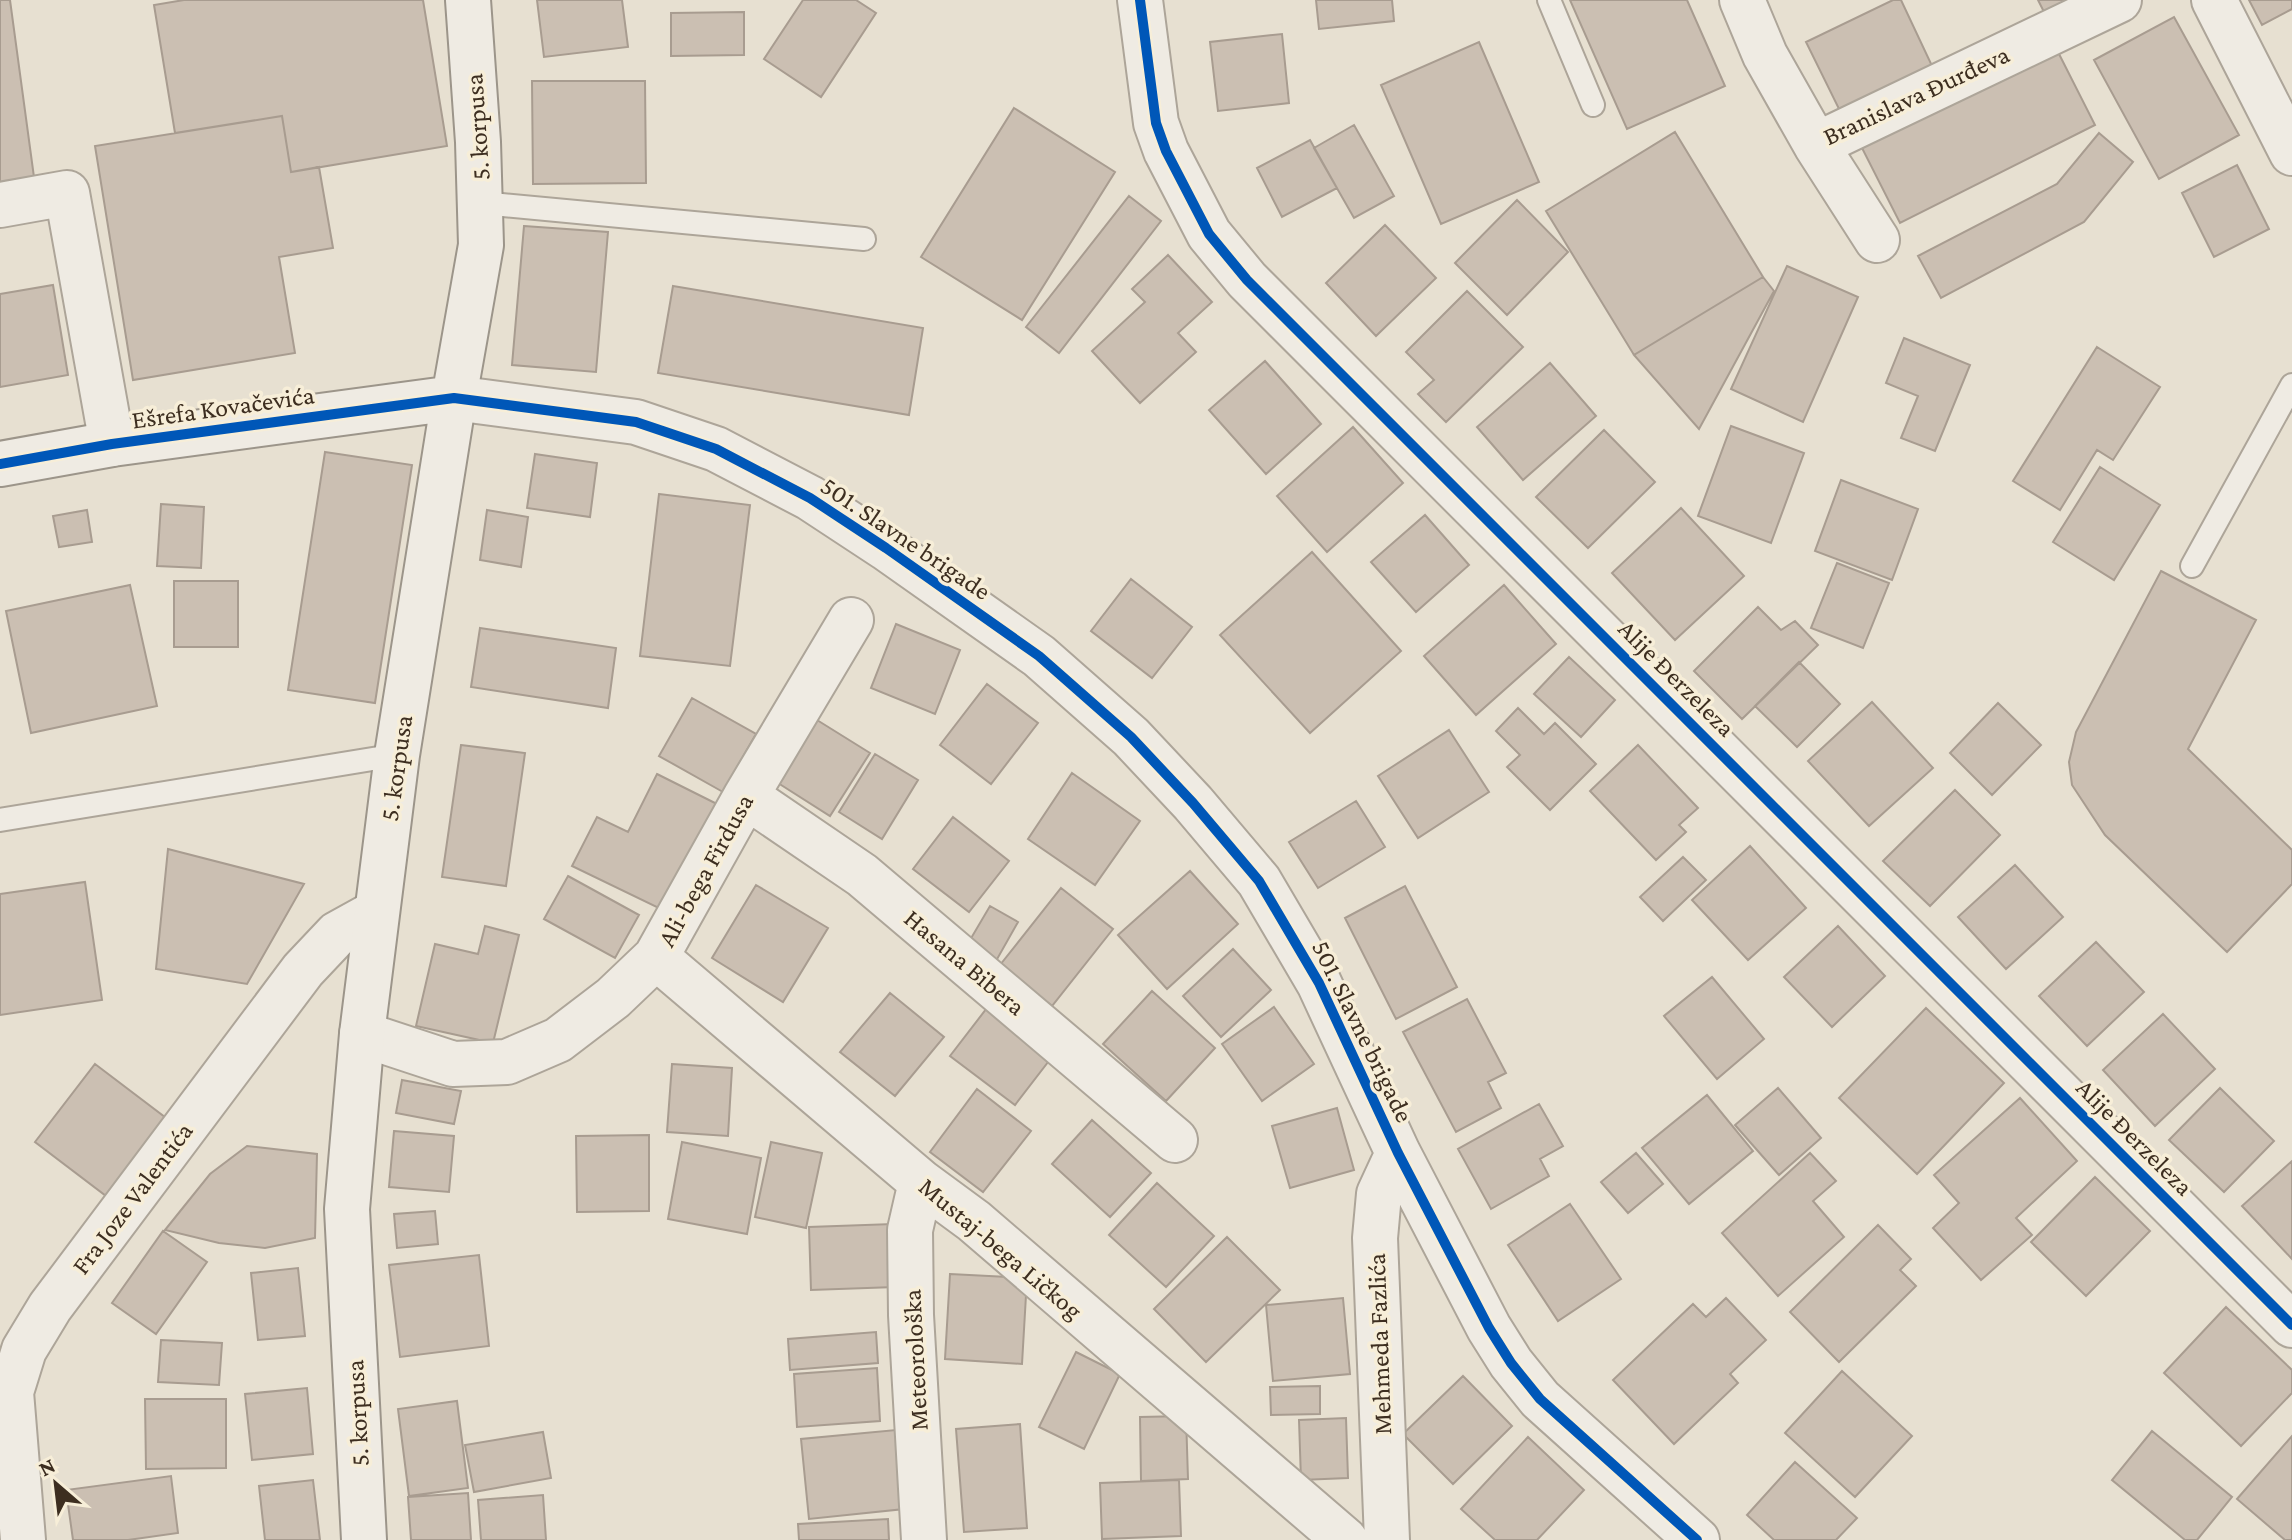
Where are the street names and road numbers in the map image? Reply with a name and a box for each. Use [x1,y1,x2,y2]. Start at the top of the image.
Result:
street label: Branislava Đurđeva [1818,40,2014,151]
street label: 5. korpusa [459,73,496,181]
street label: Ešrefa Kovačevića [130,380,316,435]
street label: 501. Slavne brigade [815,471,996,606]
street label: Alije Đerzeleza [1612,614,1741,743]
street label: 5. korpusa [375,713,418,823]
street label: Ali-bega Firdusa [652,789,759,952]
street label: Hasana Bibera [898,903,1031,1021]
street label: 501. Slavne brigade [1306,936,1419,1127]
street label: Alije Đerzeleza [2070,1073,2199,1202]
street label: Fra Joze Valentića [66,1117,199,1280]
street label: Mustaj-bega Ličkog [913,1172,1088,1325]
street label: Mehmeda Fazlića [1362,1253,1397,1435]
street label: Meteorološka [897,1289,934,1431]
street label: 5. korpusa [340,1359,375,1467]

